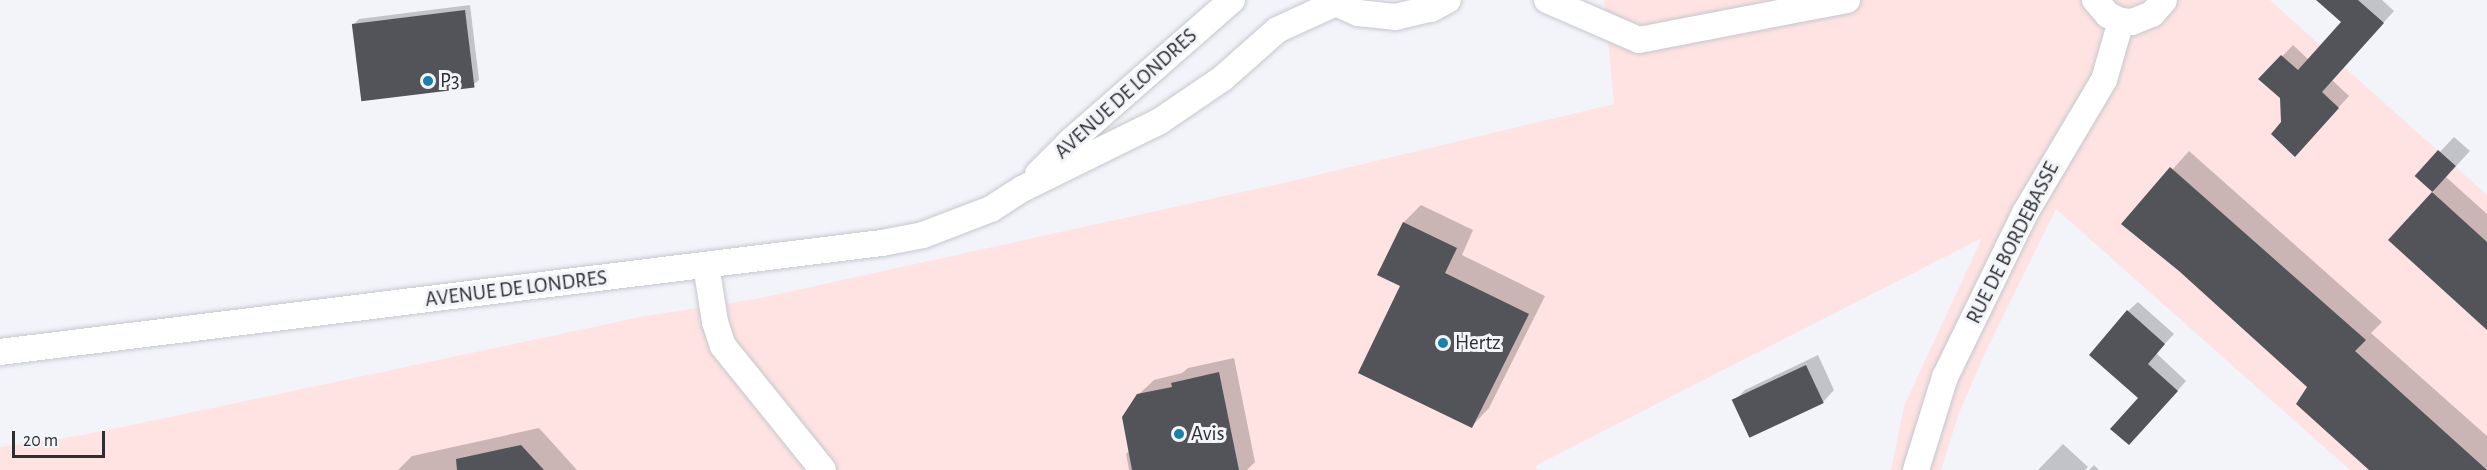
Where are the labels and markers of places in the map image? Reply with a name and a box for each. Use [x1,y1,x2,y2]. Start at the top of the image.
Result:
place label: P3 [440,68,460,94]
marker: P3 [421,74,435,88]
place label: Hertz [1455,330,1501,356]
marker: Hertz [1436,336,1450,350]
place label: Avis [1191,421,1224,447]
marker: Avis [1172,427,1186,441]

